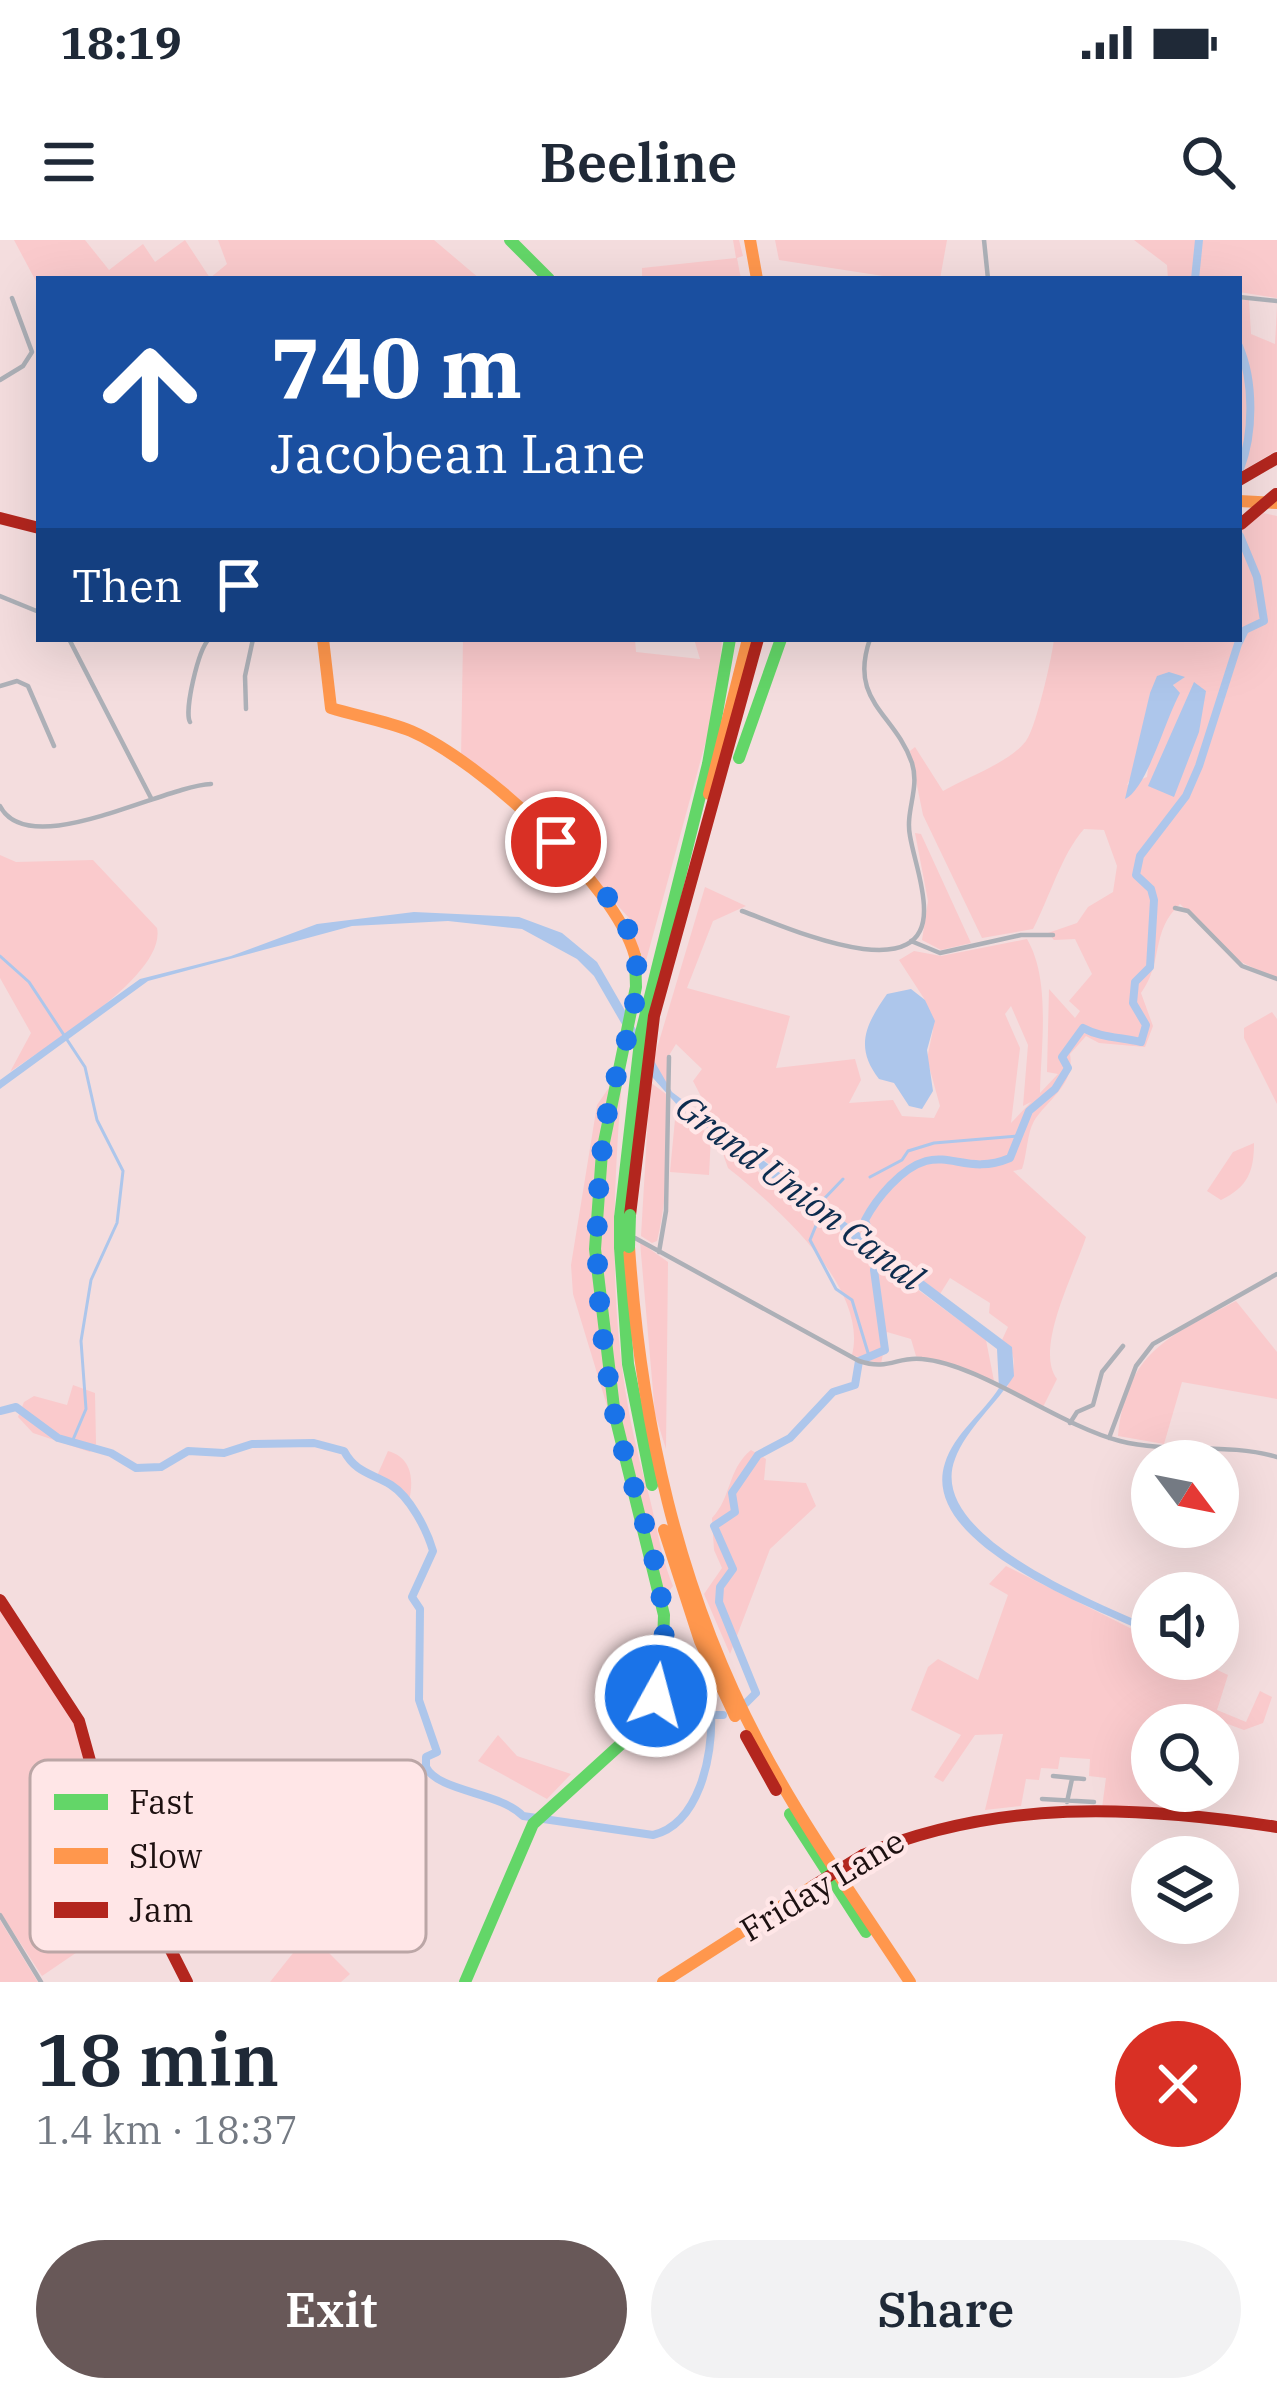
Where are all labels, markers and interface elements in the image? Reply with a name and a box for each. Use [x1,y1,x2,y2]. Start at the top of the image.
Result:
text: 18:19 [60,13,182,71]
text: Beeline [540,127,737,197]
icon: menu [36,129,102,195]
icon: search [1175,129,1241,195]
text: 740 m [270,312,522,421]
icon: ahead [72,324,228,480]
text: Jacobean Lane [270,418,646,488]
icon: arrive [206,552,272,618]
text: Then [72,556,182,614]
pin [505,791,607,893]
icon: arrive [523,809,589,875]
water label: Grand Union Canal [667,1083,934,1301]
north arrow [1131,1440,1239,1548]
map controls [1131,1440,1239,1944]
button: sound [1131,1572,1239,1680]
position arrow [593,1633,719,1759]
button: search [1131,1704,1239,1812]
legend [30,1760,426,1952]
text: Fast [129,1780,194,1823]
street label: Friday Lane [732,1819,912,1950]
text: Slow [129,1834,203,1877]
button: layers [1131,1836,1239,1944]
text: Jam [129,1888,193,1931]
text: 18 min [36,2012,279,2106]
button: close [1115,2021,1241,2147]
text: 1.4 km · 18:37 [36,2104,298,2155]
button: Exit [36,2240,627,2378]
button: Share [651,2240,1241,2378]

